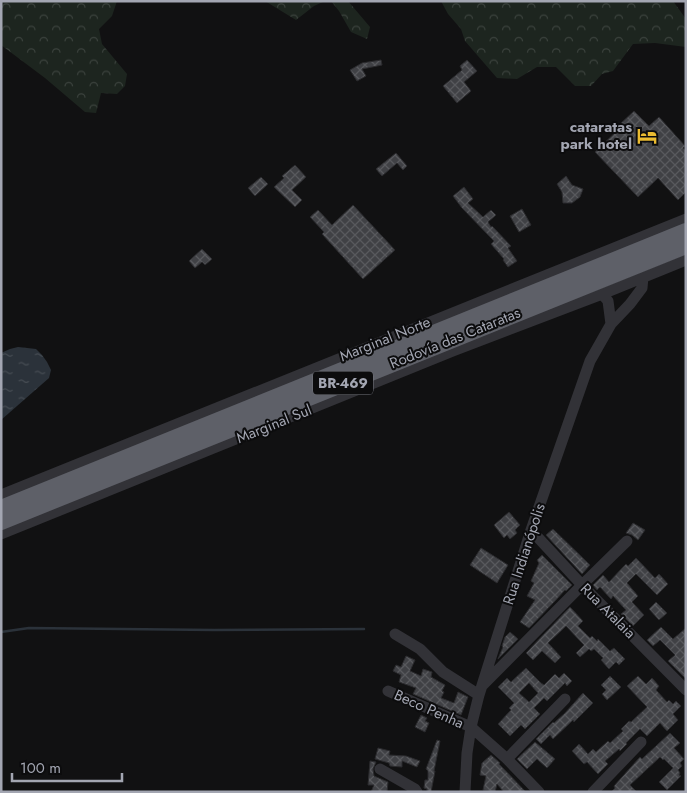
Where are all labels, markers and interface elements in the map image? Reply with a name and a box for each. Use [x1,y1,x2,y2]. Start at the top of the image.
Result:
place label: cataratas park hotel [561,116,632,155]
hotel icon: cataratas park hotel [636,125,658,147]
street label: Rodovía das Cataratas [386,302,524,374]
street label: Marginal Norte [336,311,434,367]
road number: BR-469 [313,372,373,394]
street label: Marginal Sul [233,399,315,449]
street label: Rua Indianópolis [497,500,551,608]
street label: Rua Atalaia [575,578,641,644]
street label: Beco Penha [391,684,467,734]
scale bar [12,750,122,782]
text: 100 m [20,757,61,779]

